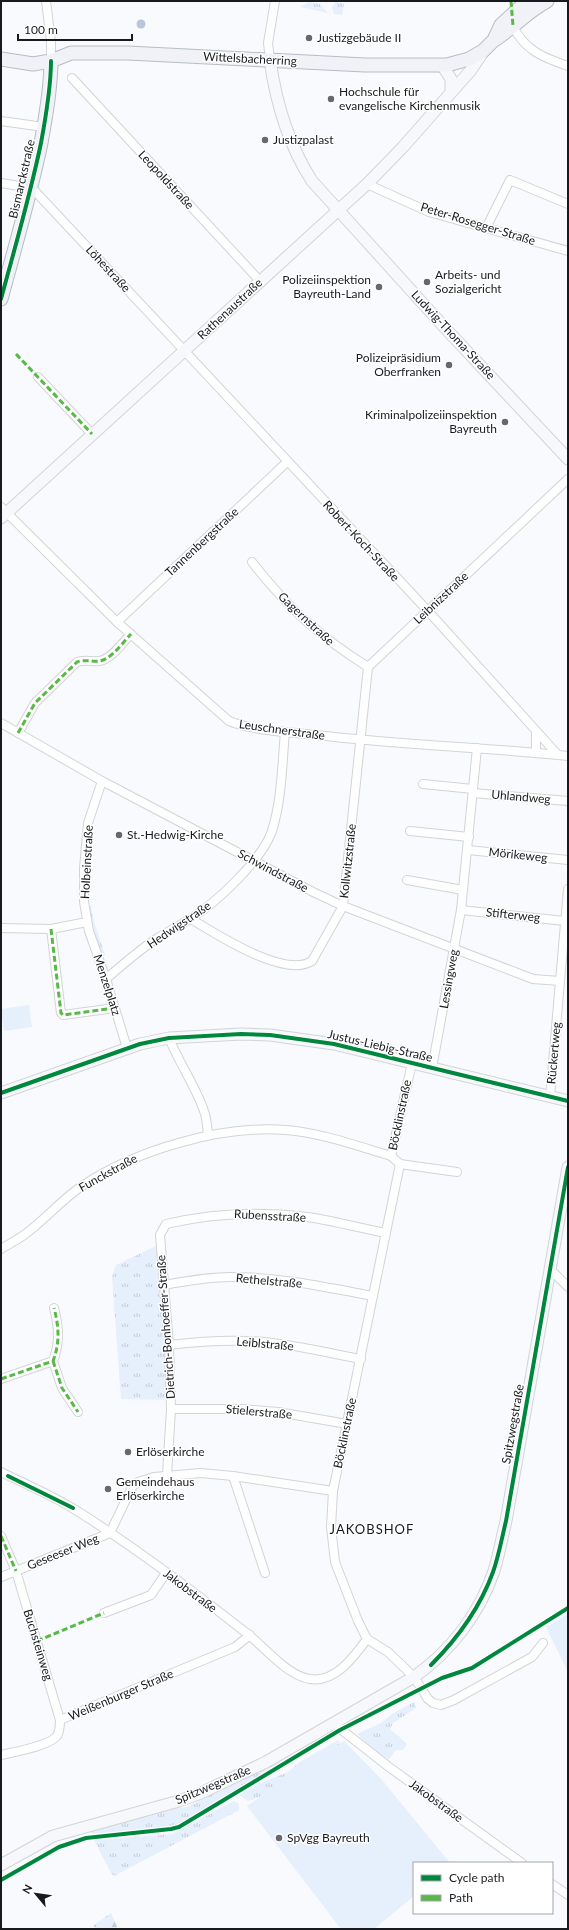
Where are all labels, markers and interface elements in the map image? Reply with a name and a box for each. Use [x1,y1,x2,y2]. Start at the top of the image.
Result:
scale bar [18,16,132,42]
text: 100 m [24,22,58,37]
place label: Justizgebäude II [317,30,401,45]
marker: Justizgebäude II [304,33,314,43]
street label: Wittelsbacherring [203,49,297,68]
place label: Hochschule für evangelische Kirchenmusik [339,84,481,113]
marker: Hochschule für evangelische Kirchenmusik [326,94,336,104]
place label: Justizpalast [273,132,334,147]
marker: Justizpalast [260,135,270,145]
street label: Bismarckstraße [5,138,38,220]
street label: Leopoldstraße [135,147,197,212]
street label: Peter-Rosegger-Straße [419,199,537,248]
street label: Löhestraße [83,242,134,295]
place label: Arbeits- und Sozialgericht [435,267,502,296]
place label: Polizeiinspektion Bayreuth-Land [282,272,371,301]
street label: Rathenaustraße [194,275,265,342]
marker: Arbeits- und Sozialgericht [422,277,432,287]
marker: Polizeiinspektion Bayreuth-Land [374,282,384,292]
street label: Ludwig-Thoma-Straße [408,287,499,382]
place label: Polizeipräsidium Oberfranken [356,350,441,379]
marker: Polizeipräsidium Oberfranken [444,360,454,370]
place label: Kriminalpolizeiinspektion Bayreuth [365,407,497,436]
marker: Kriminalpolizeiinspektion Bayreuth [500,417,510,427]
street label: Robert-Koch-Straße [320,497,403,584]
street label: Tannenbergstraße [162,504,241,579]
street label: Leibnizstraße [410,568,471,627]
street label: Gagernstraße [275,589,338,648]
street label: Leuschnerstraße [238,716,326,743]
street label: Uhlandweg [491,786,551,807]
street label: Kollwitzstraße [336,823,359,899]
street label: Holbeinstraße [77,824,96,899]
place label: St.-Hedwig-Kirche [127,827,224,842]
marker: St.-Hedwig-Kirche [114,830,124,840]
street label: Mörikeweg [488,844,548,865]
street label: Schwindstraße [235,846,311,895]
street label: Hedwigstraße [144,898,213,951]
street label: Stifterweg [485,904,541,925]
street label: Lessingweg [436,948,461,1010]
street label: Menzelplatz [91,952,125,1018]
street label: Rückertweg [543,1021,564,1085]
street label: Justus-Liebig-Straße [326,1026,434,1065]
street label: Böcklinstraße [385,1078,414,1152]
street label: Funckstraße [76,1150,140,1195]
street label: Rubensstraße [234,1206,306,1225]
street label: Dietrich-Bonhoeffer-Straße [153,1255,178,1400]
street label: Rethelstraße [235,1270,303,1291]
street label: Leiblstraße [236,1334,294,1353]
street label: Spitzwegstraße [498,1383,527,1465]
street label: Böcklinstraße [330,1396,359,1470]
street label: Stielerstraße [225,1401,293,1422]
place label: Erlöserkirche [136,1444,205,1459]
marker: Erlöserkirche [123,1447,133,1457]
place label: Gemeindehaus Erlöserkirche [116,1474,194,1503]
marker: Gemeindehaus Erlöserkirche [103,1484,113,1494]
district label: JAKOBSHOF [330,1521,414,1537]
street label: Geseeser Weg [25,1530,101,1573]
street label: Jakobstraße [161,1566,220,1616]
street label: Buchsteinweg [20,1607,56,1682]
street label: Weißenburger Straße [66,1666,175,1723]
street label: Spitzwegstraße [173,1762,253,1807]
street label: Jakobstraße [406,1776,466,1825]
place label: SpVgg Bayreuth [287,1830,370,1845]
marker: SpVgg Bayreuth [274,1833,284,1843]
legend [413,1862,553,1914]
text: Cycle path [449,1870,504,1885]
north arrow [16,1874,56,1914]
text: N [19,1882,35,1896]
text: Path [449,1890,473,1905]

